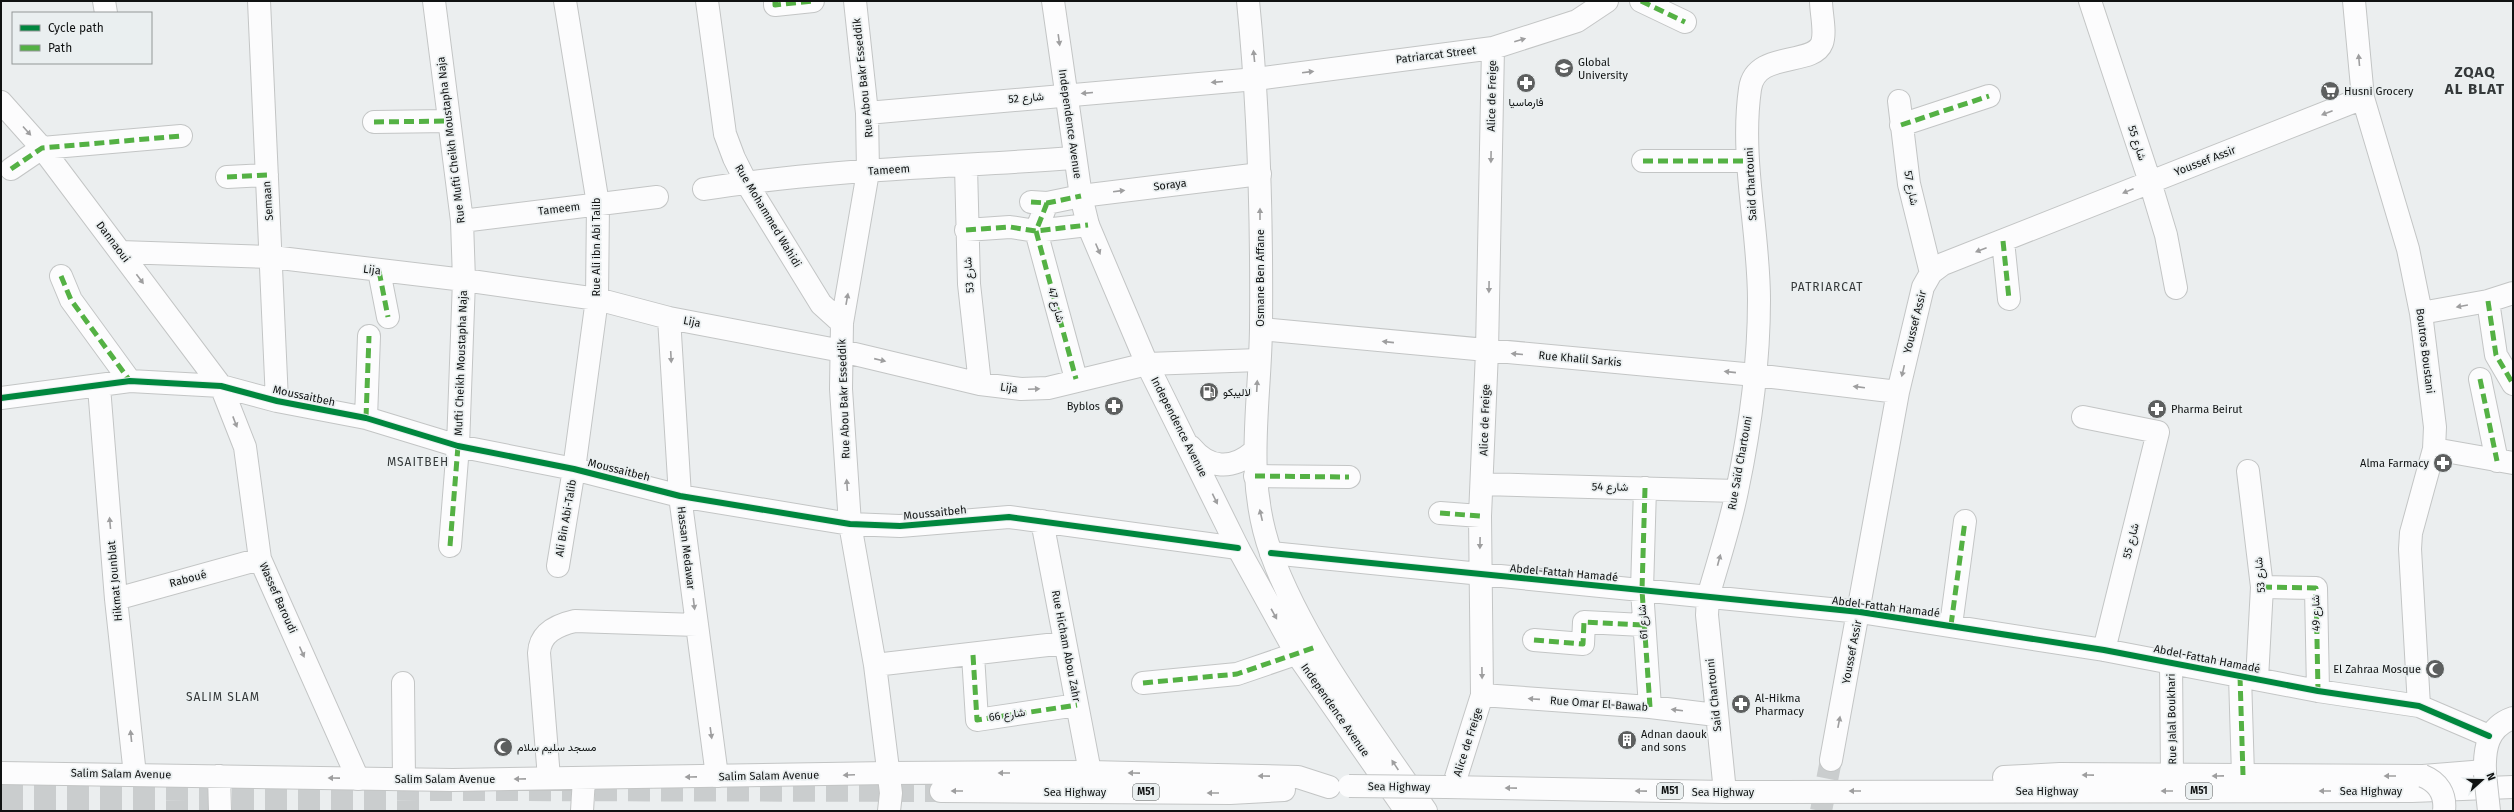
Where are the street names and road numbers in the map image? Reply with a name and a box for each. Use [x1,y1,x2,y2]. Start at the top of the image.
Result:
street label: Rue Abou Bakr Esseddik [850,17,876,138]
street label: Patriarcat Street [1395,44,1477,66]
street label: Rue Mufti Cheikh Moustapha Naja [434,56,468,224]
street label: Alice de Freige [1485,60,1499,132]
street label: Independence Avenue [1056,68,1084,180]
street label: شارع 52 [1008,90,1045,107]
street label: شارع 55 [2124,124,2149,163]
street label: Youssef Assir [2172,143,2238,179]
street label: Said Chartouni [1743,147,1759,221]
street label: Rue Mohammed Wahidi [732,162,804,270]
street label: Tameem [868,162,910,178]
street label: شارع 57 [1900,169,1921,207]
street label: Soraya [1153,177,1187,193]
street label: Semaan [260,181,276,221]
street label: Rue Ali ibn Abi Talib [590,197,603,297]
street label: Tameem [537,200,581,218]
street label: Dannaoui [93,219,133,265]
street label: Osmane Ben Affane [1254,229,1267,327]
street label: شارع 53 [961,256,978,293]
street label: Lija [362,262,382,278]
street label: شارع 47 [1044,286,1067,324]
street label: Youssef Assir [1901,288,1929,355]
street label: Mufti Cheikh Moustapha Naja [452,290,470,436]
street label: Boutros Boustani [2413,308,2437,394]
street label: Lija [682,314,702,330]
street label: Rue Abou Bakr Esseddik [835,338,853,459]
street label: Rue Khalil Sarkis [1538,349,1622,369]
street label: Independence Avenue [1148,375,1210,479]
street label: Lija [999,380,1019,396]
street label: Moussaitbeh [272,383,336,409]
street label: Alice de Freige [1477,384,1493,456]
street label: Rue Saïd Chartouni [1725,415,1755,511]
street label: Moussaitbeh [587,456,651,484]
street label: Ali Bin Abi-Talib [553,478,579,558]
street label: شارع 54 [1592,480,1629,495]
street label: Moussaitbeh [903,503,967,523]
street label: Hassan Medawar [674,506,698,591]
street label: شارع 55 [2120,522,2143,560]
street label: Hikmat Jounblat [105,540,125,622]
street label: شارع 53 [2252,556,2269,593]
street label: Wassef Baroudi [257,560,299,636]
street label: Abdel-Fattah Hamadé [1509,562,1619,584]
street label: Raboué [168,568,208,590]
street label: Rue Hicham Abou Zahr [1049,589,1083,704]
street label: Abdel-Fattah Hamadé [1831,594,1941,620]
street label: شارع 49 [2309,594,2324,631]
street label: شارع 61 [1636,604,1651,640]
street label: Youssef Assir [1839,618,1865,685]
street label: Abdel-Fattah Hamadé [2153,642,2261,676]
street label: Said Chartouni [1704,658,1724,732]
street label: Independence Avenue [1298,661,1372,759]
street label: Rue Jalal Boukhari [2165,673,2179,765]
street label: Rue Omar El-Bawab [1549,694,1649,714]
street label: شارع 66 [988,706,1027,725]
street label: Alice de Freige [1451,706,1485,778]
street label: Salim Salam Avenue [71,767,171,781]
street label: Salim Salam Avenue [719,769,819,783]
street label: Salim Salam Avenue [395,773,495,786]
street label: Sea Highway [1368,780,1431,794]
road number: M51 [1657,783,1683,799]
road number: M51 [2186,783,2212,799]
road number: M51 [1133,784,1159,800]
street label: Sea Highway [2016,785,2079,798]
street label: Sea Highway [2340,785,2403,798]
street label: Sea Highway [1044,786,1107,799]
street label: Sea Highway [1692,786,1755,799]

